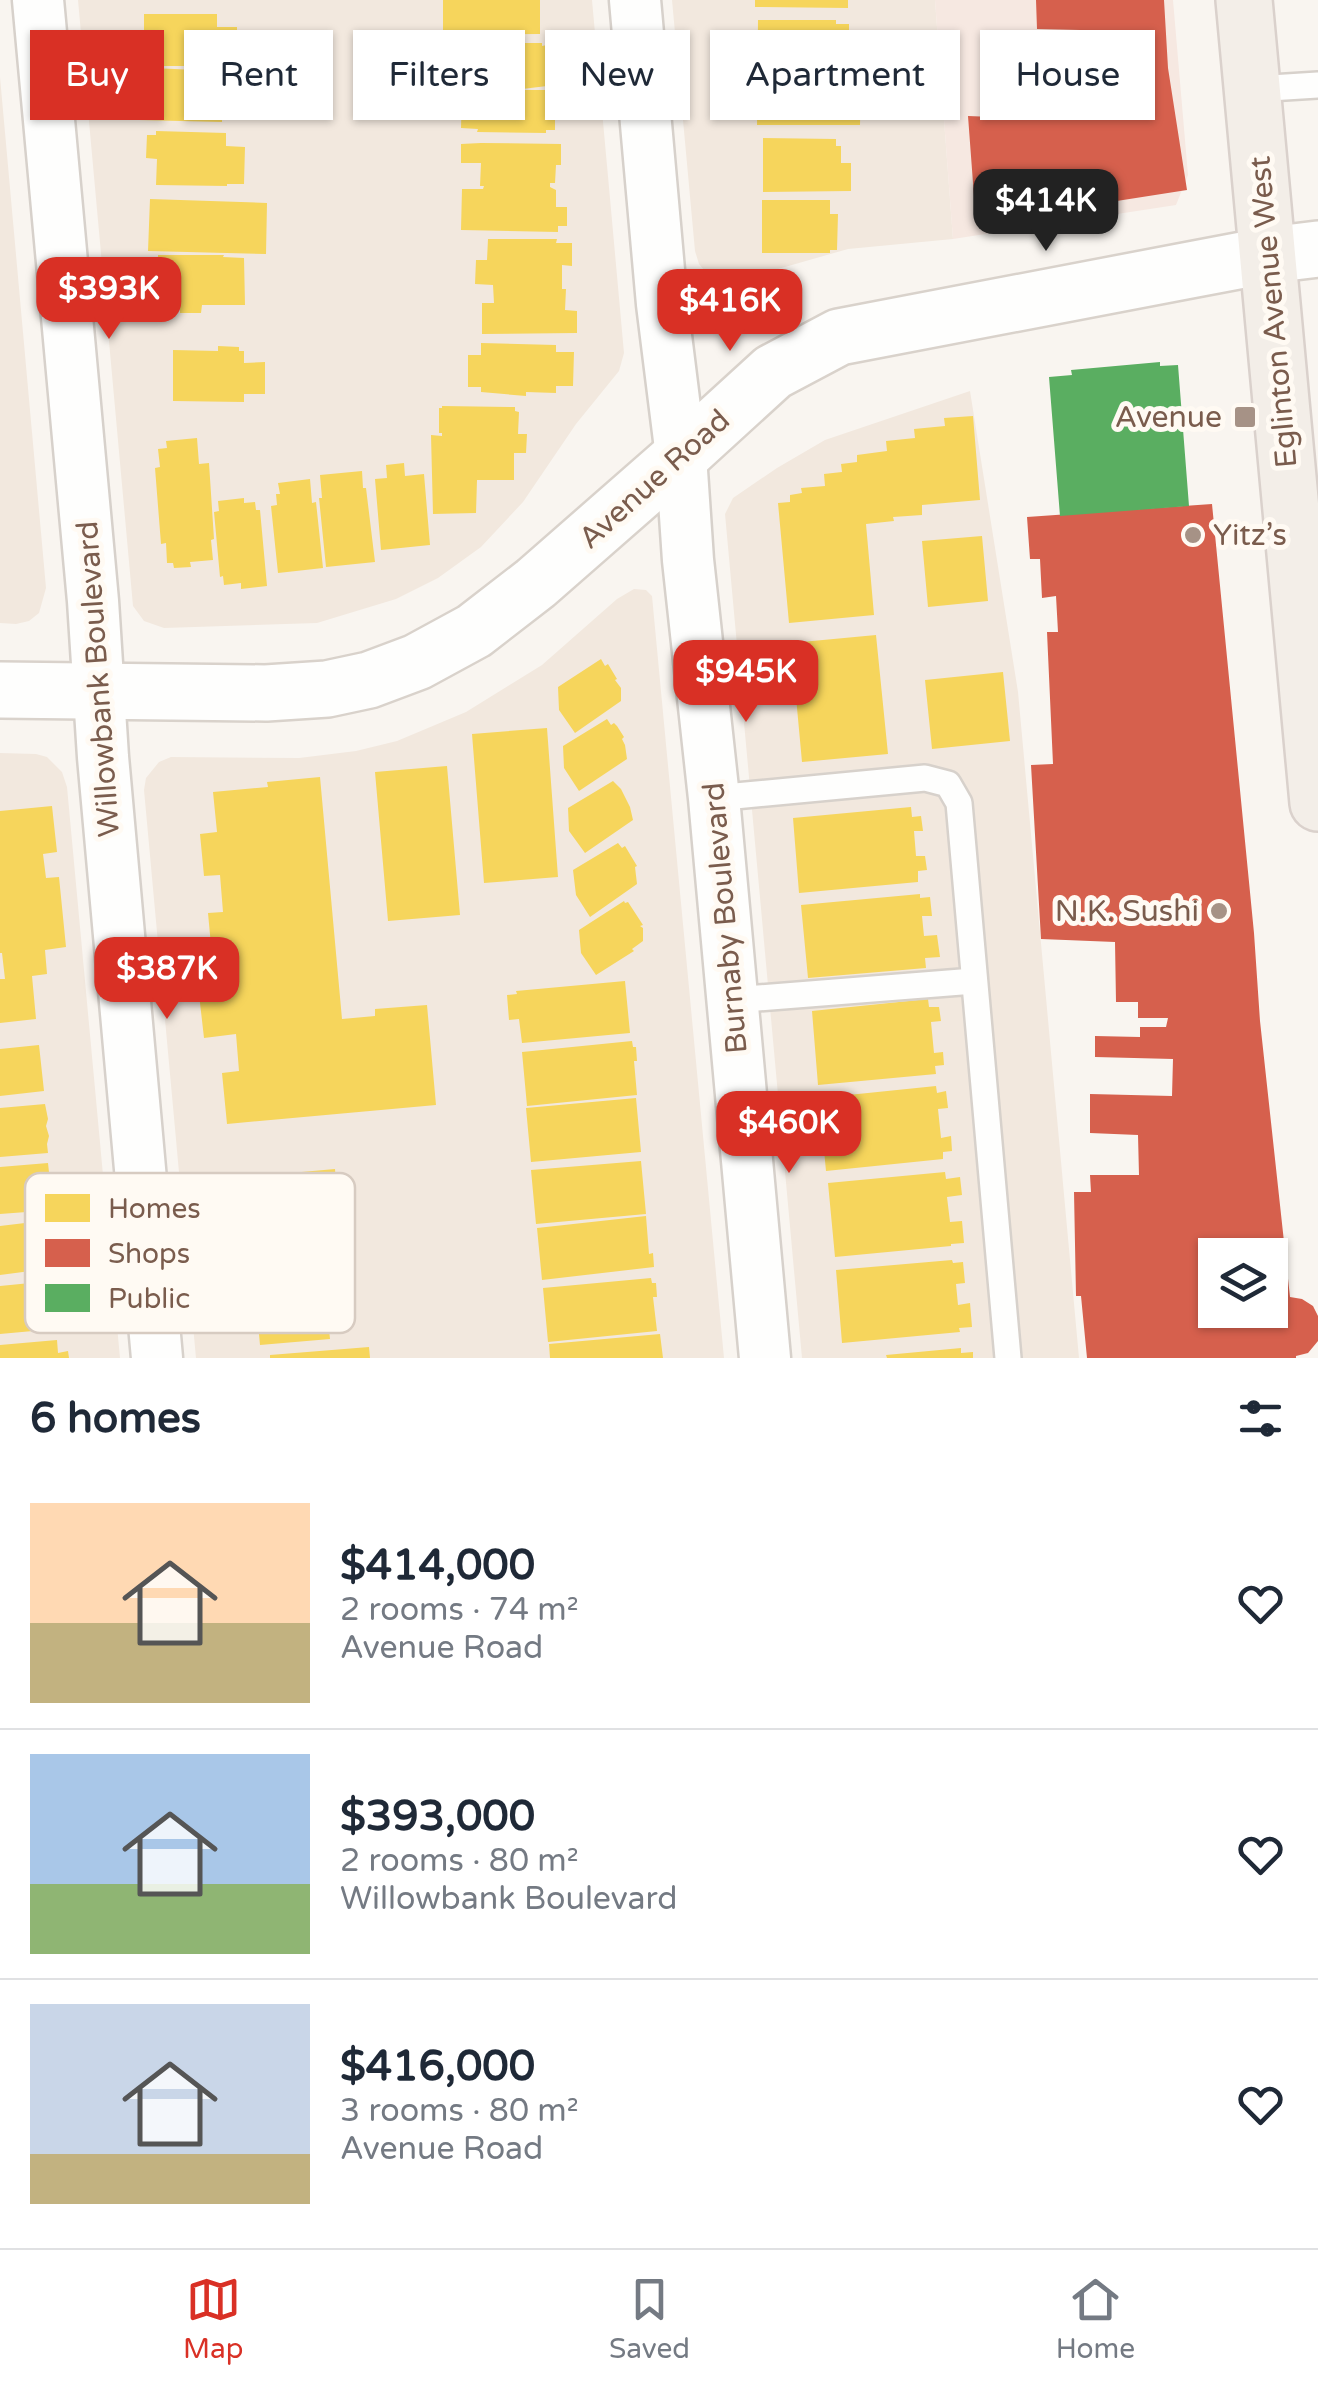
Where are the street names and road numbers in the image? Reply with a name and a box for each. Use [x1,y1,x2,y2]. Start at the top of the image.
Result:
street label: Eglinton Avenue West [1241,154,1306,469]
street label: Avenue Road [571,402,738,557]
street label: Willowbank Boulevard [69,520,128,838]
street label: Burnaby Boulevard [695,781,756,1055]

